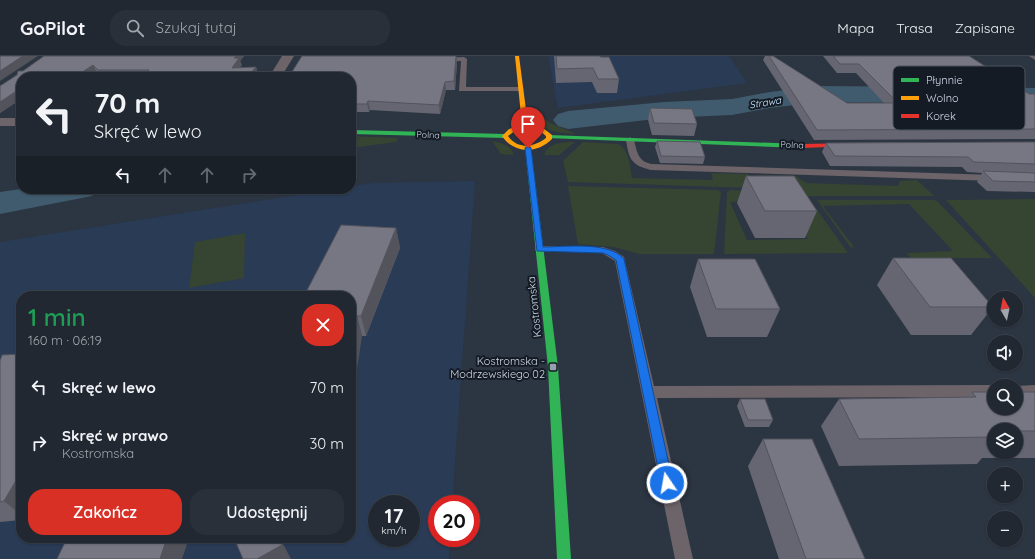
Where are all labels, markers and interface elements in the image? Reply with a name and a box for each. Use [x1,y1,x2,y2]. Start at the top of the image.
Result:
search box [110,10,390,46]
text: GoPilot [20,16,86,40]
icon: search [124,17,146,39]
text: Szukaj tutaj [156,18,237,37]
text: Mapa [837,19,874,37]
text: Trasa [896,19,933,37]
text: Zapisane [955,19,1015,37]
legend [893,66,1025,130]
text: Płynnie [926,73,963,87]
text: 70 m [94,85,160,120]
icon: left [28,88,80,140]
text: Wolno [926,91,959,105]
water label: Strawa [748,93,783,111]
pin [511,107,545,148]
text: Korek [926,109,956,123]
icon: arrive [517,113,539,135]
text: Skręć w lewo [94,120,202,143]
street label: Polna [416,129,440,140]
street label: Polna [780,139,804,150]
icon: left [112,164,134,186]
icon: ahead [154,164,176,186]
icon: ahead [196,164,218,186]
icon: right [238,164,260,186]
street label: Kostromska [524,276,544,338]
north arrow [987,291,1023,327]
map controls [987,291,1023,547]
text: 1 min [28,302,86,332]
button: close [302,304,344,346]
text: 160 m · 06:19 [28,332,102,348]
button: sound [987,335,1023,371]
place label: Kostromska - Modrzewskiego 02 [450,354,545,381]
marker: Kostromska - Modrzewskiego 02 [548,362,558,372]
icon: left [28,376,50,398]
text: Skręć w lewo [62,378,156,397]
text: 70 m [310,378,344,397]
button: search [987,379,1023,415]
button: layers [987,423,1023,459]
text: Skręć w prawo [62,426,168,445]
icon: right [28,432,50,454]
text: 30 m [309,434,344,453]
text: Kostromska [62,445,134,461]
position arrow [646,462,688,504]
button: + [987,467,1023,503]
button: Zakończ [28,489,182,535]
button: Udostępnij [190,489,344,535]
speed limit sign: 20 [428,495,480,547]
text: 17 [385,503,403,528]
button: − [987,511,1023,547]
text: km/h [381,524,407,537]

